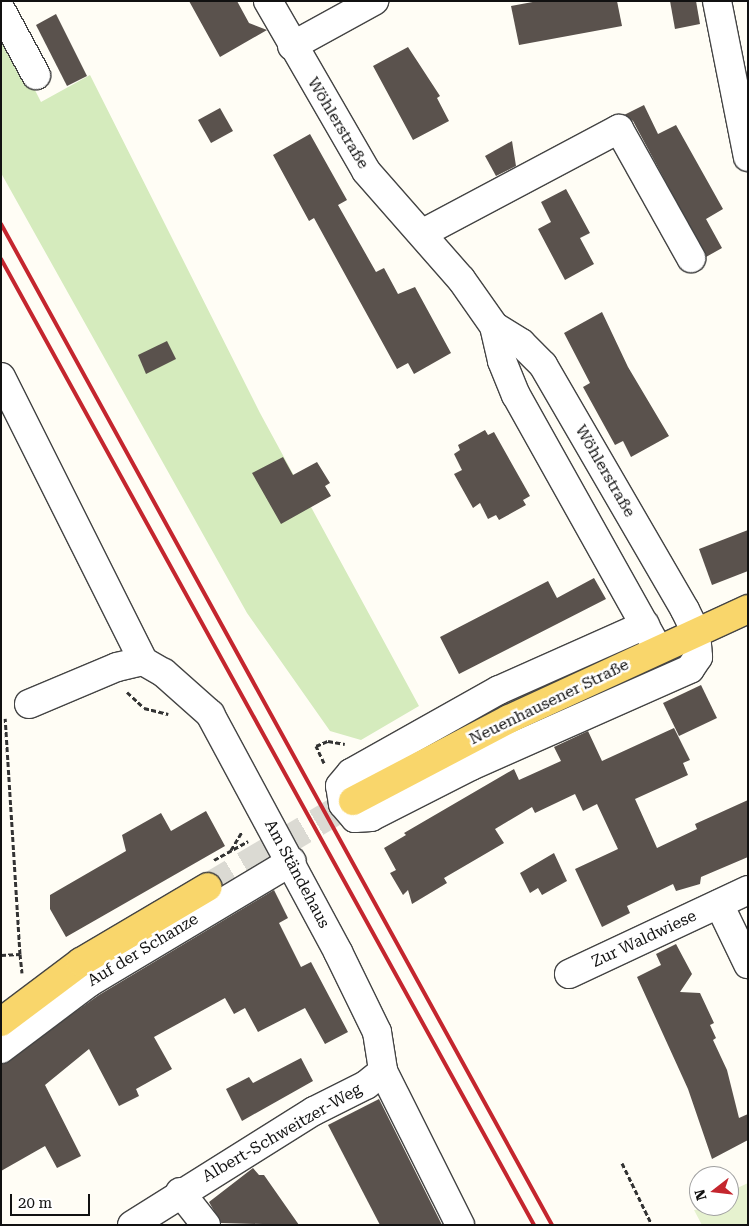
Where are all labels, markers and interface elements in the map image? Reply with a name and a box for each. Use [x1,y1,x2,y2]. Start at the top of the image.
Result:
street label: Wöhlerstraße [303,74,373,172]
street label: Wöhlerstraße [571,422,639,520]
street label: Neuenhausener Straße [466,655,632,749]
street label: Am Ständehaus [260,817,334,931]
street label: Zur Waldwiese [589,906,699,972]
street label: Auf der Schanze [84,909,202,991]
street label: Albert-Schweitzer-Weg [199,1080,365,1186]
north arrow [689,1166,739,1216]
scale bar [12,1184,92,1216]
text: N [691,1187,710,1202]
text: 20 m [18,1194,52,1212]

